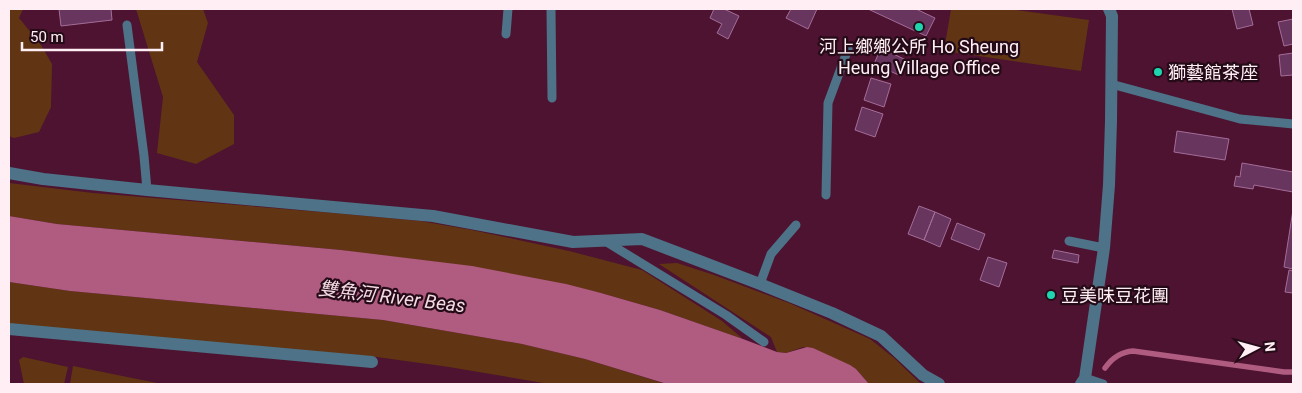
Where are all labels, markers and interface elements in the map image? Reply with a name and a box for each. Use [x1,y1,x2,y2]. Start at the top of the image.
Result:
scale bar [22,20,162,52]
marker: 河上鄉鄉公所 Ho Sheung Heung Village Office [913,21,925,33]
text: 50 m [30,28,64,46]
place label: 河上鄉鄉公所 Ho Sheung Heung Village Office [819,36,1019,78]
place label: 獅藝館茶座 [1168,62,1258,83]
marker: 獅藝館茶座 [1152,66,1164,78]
water label: 雙魚河 River Beas [317,277,467,317]
place label: 豆美味豆花團 [1061,285,1169,306]
marker: 豆美味豆花團 [1045,289,1057,301]
north arrow [1232,323,1282,373]
text: N [1261,341,1278,352]

